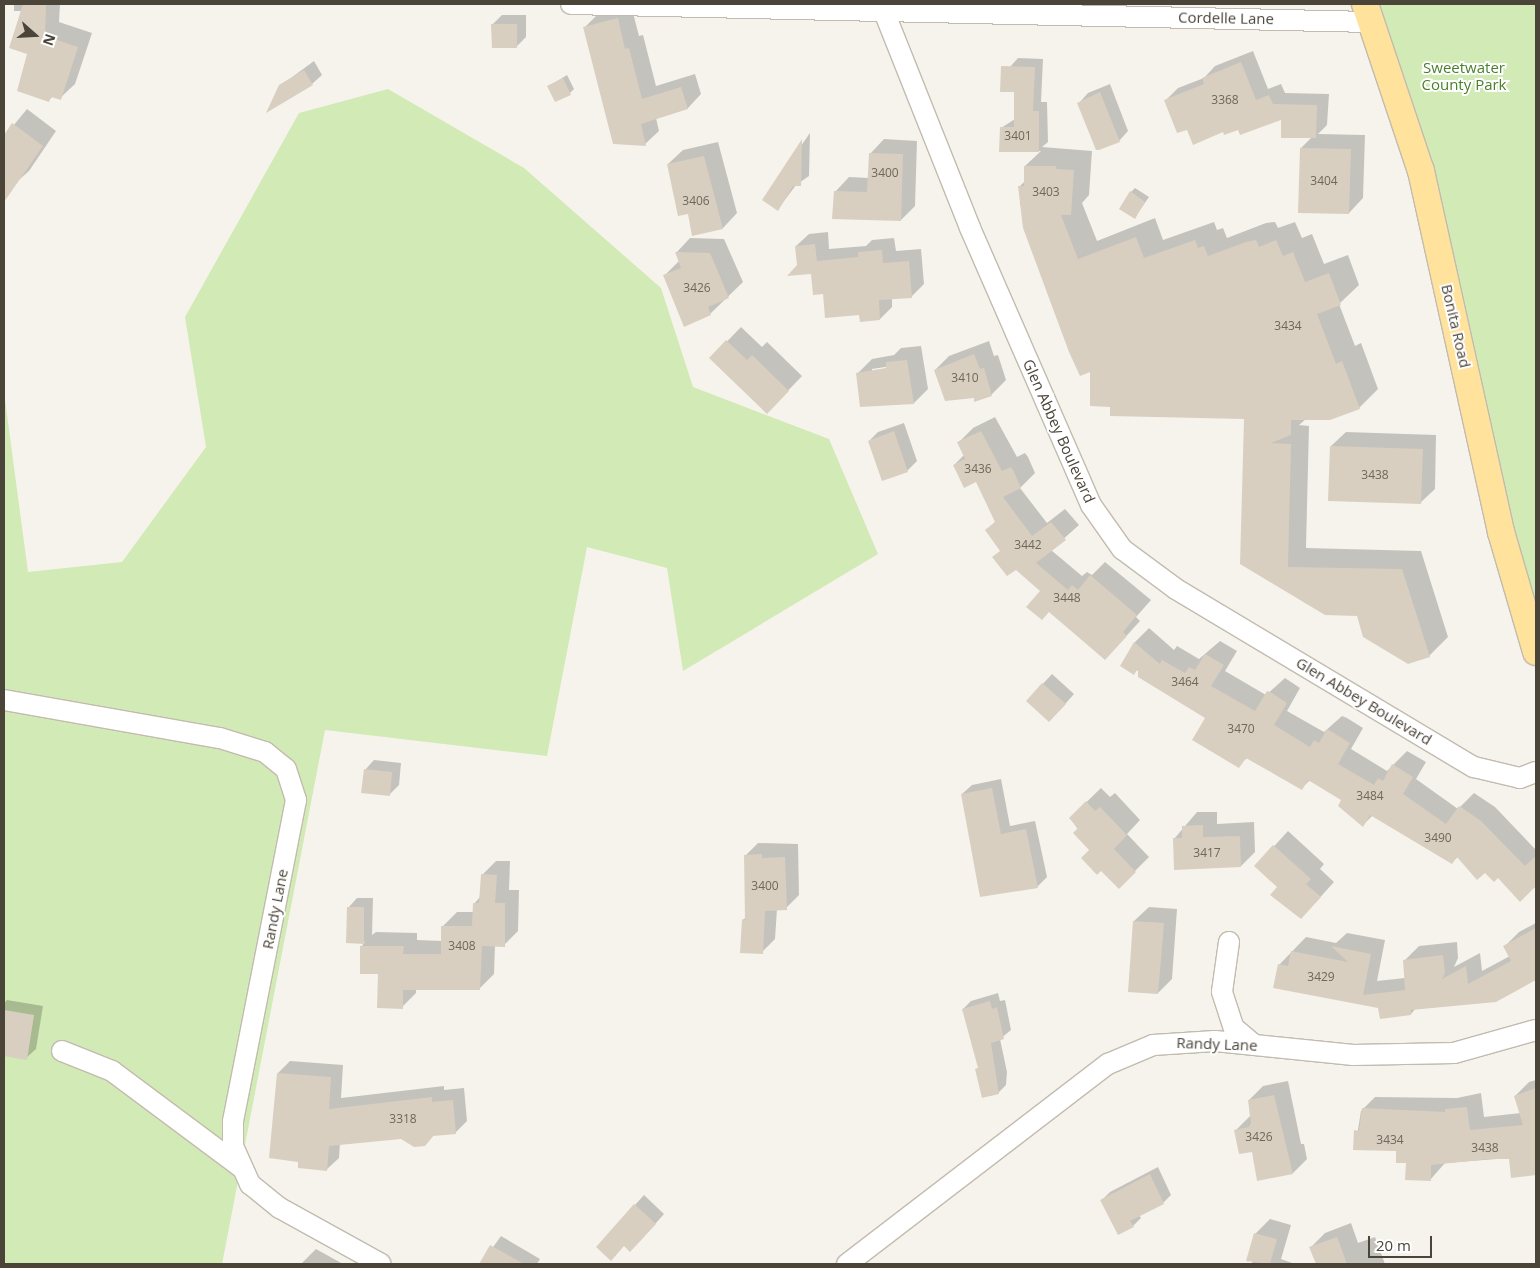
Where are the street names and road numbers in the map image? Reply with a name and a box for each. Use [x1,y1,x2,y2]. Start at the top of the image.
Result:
street label: Cordelle Lane [1178,8,1274,28]
street label: Bonita Road [1438,283,1474,369]
street label: Glen Abbey Boulevard [1019,356,1099,506]
street label: Glen Abbey Boulevard [1293,653,1435,749]
street label: Randy Lane [258,867,292,951]
street label: Randy Lane [1176,1034,1258,1054]

